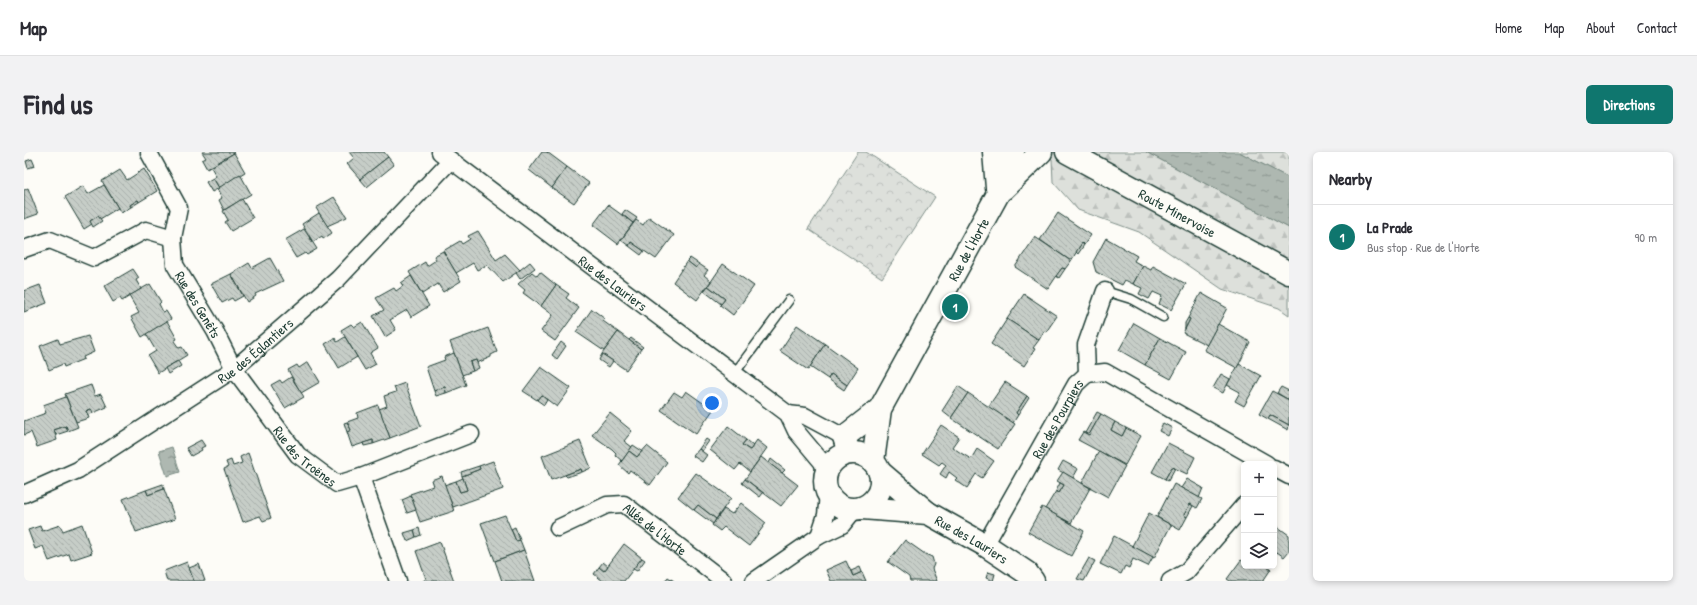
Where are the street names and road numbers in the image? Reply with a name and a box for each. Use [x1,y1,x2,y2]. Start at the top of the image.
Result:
street label: Route Minervoise [1136,184,1220,241]
street label: Rue de l'Horte [943,214,993,284]
street label: Rue des Lauriers [575,250,652,315]
street label: Rue des Genêts [171,267,226,341]
street label: Rue des Églantiers [213,313,297,387]
street label: Rue des Pourpiers [1027,373,1087,461]
street label: Rue des Troënes [270,422,341,490]
street label: Allée de l'Horte [620,498,692,559]
street label: Rue des Lauriers [932,510,1012,568]

